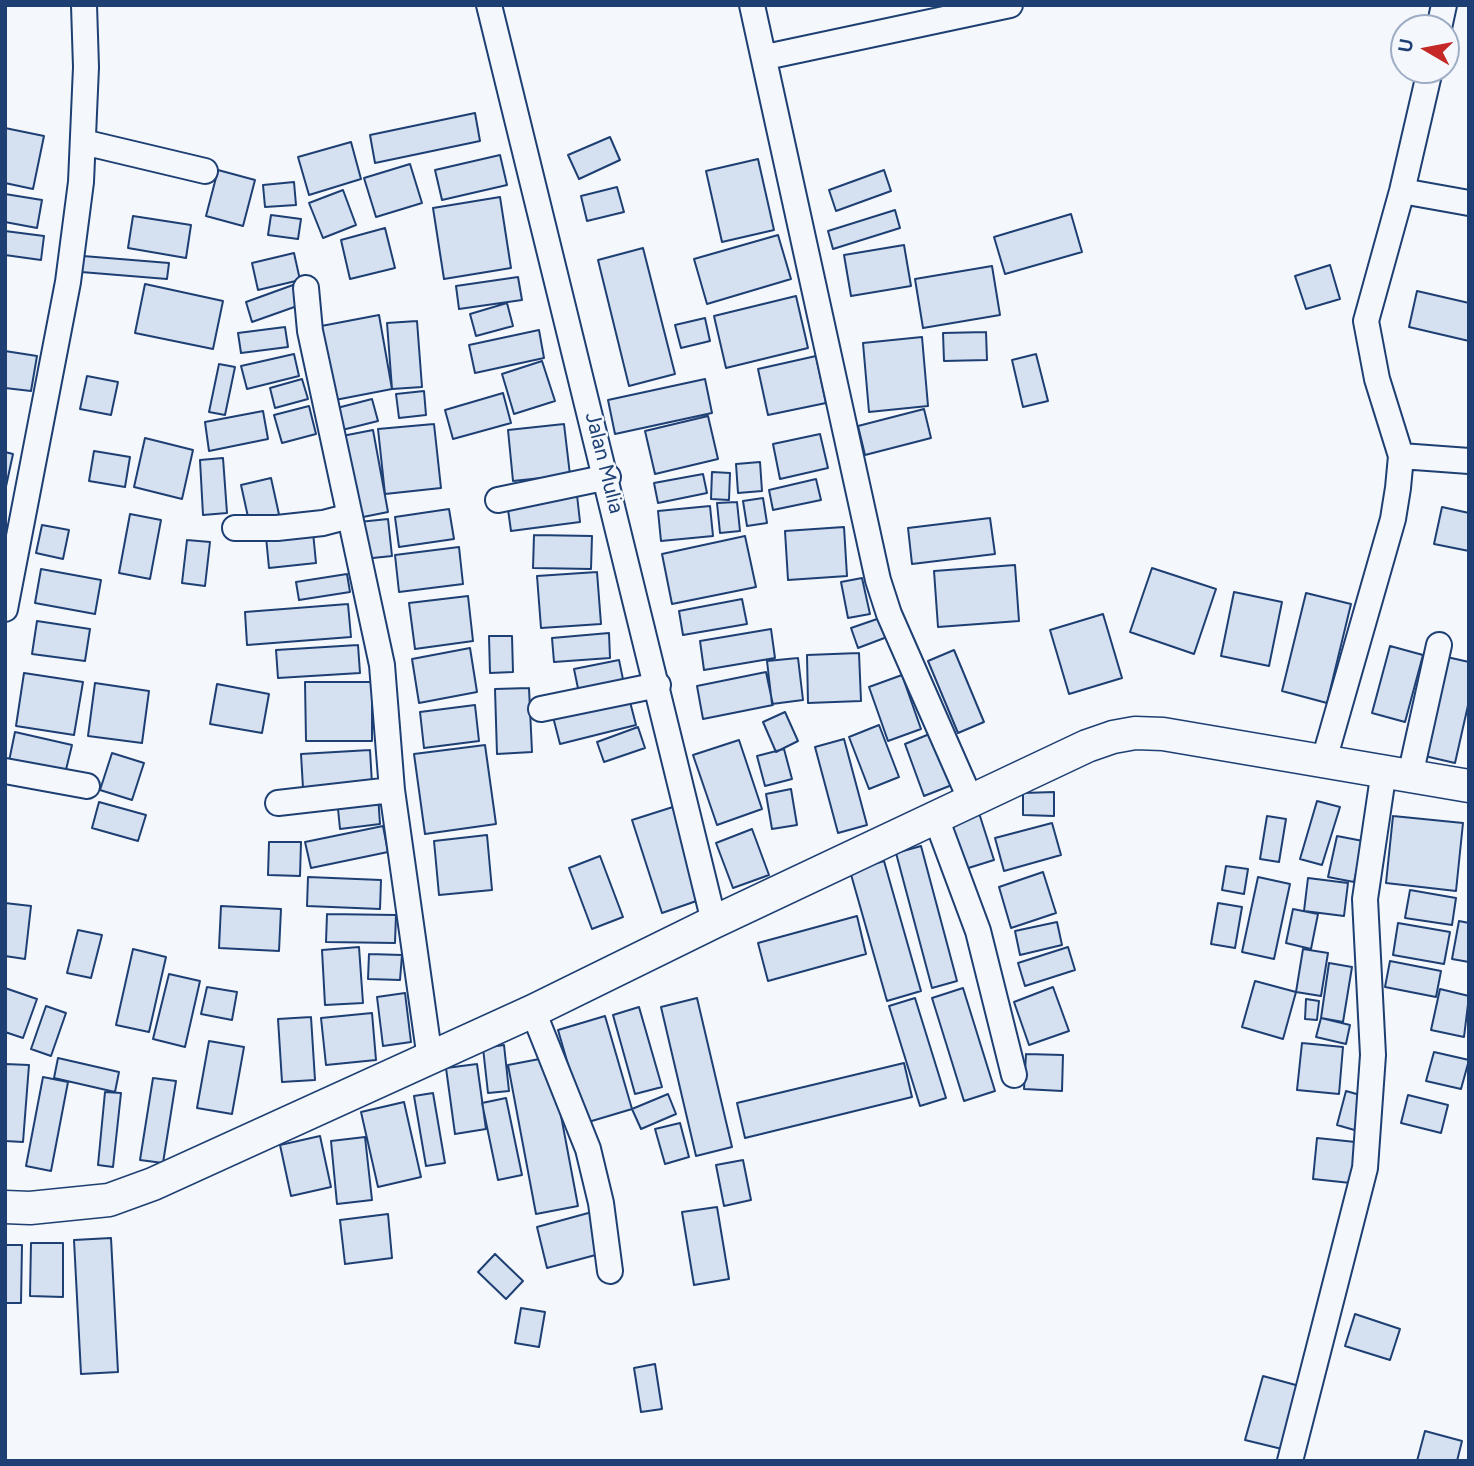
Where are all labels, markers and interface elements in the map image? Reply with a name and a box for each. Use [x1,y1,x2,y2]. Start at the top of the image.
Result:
north arrow [1390,14,1460,84]
text: U [1393,37,1418,54]
street label: Jalan Mulia [579,410,629,516]

